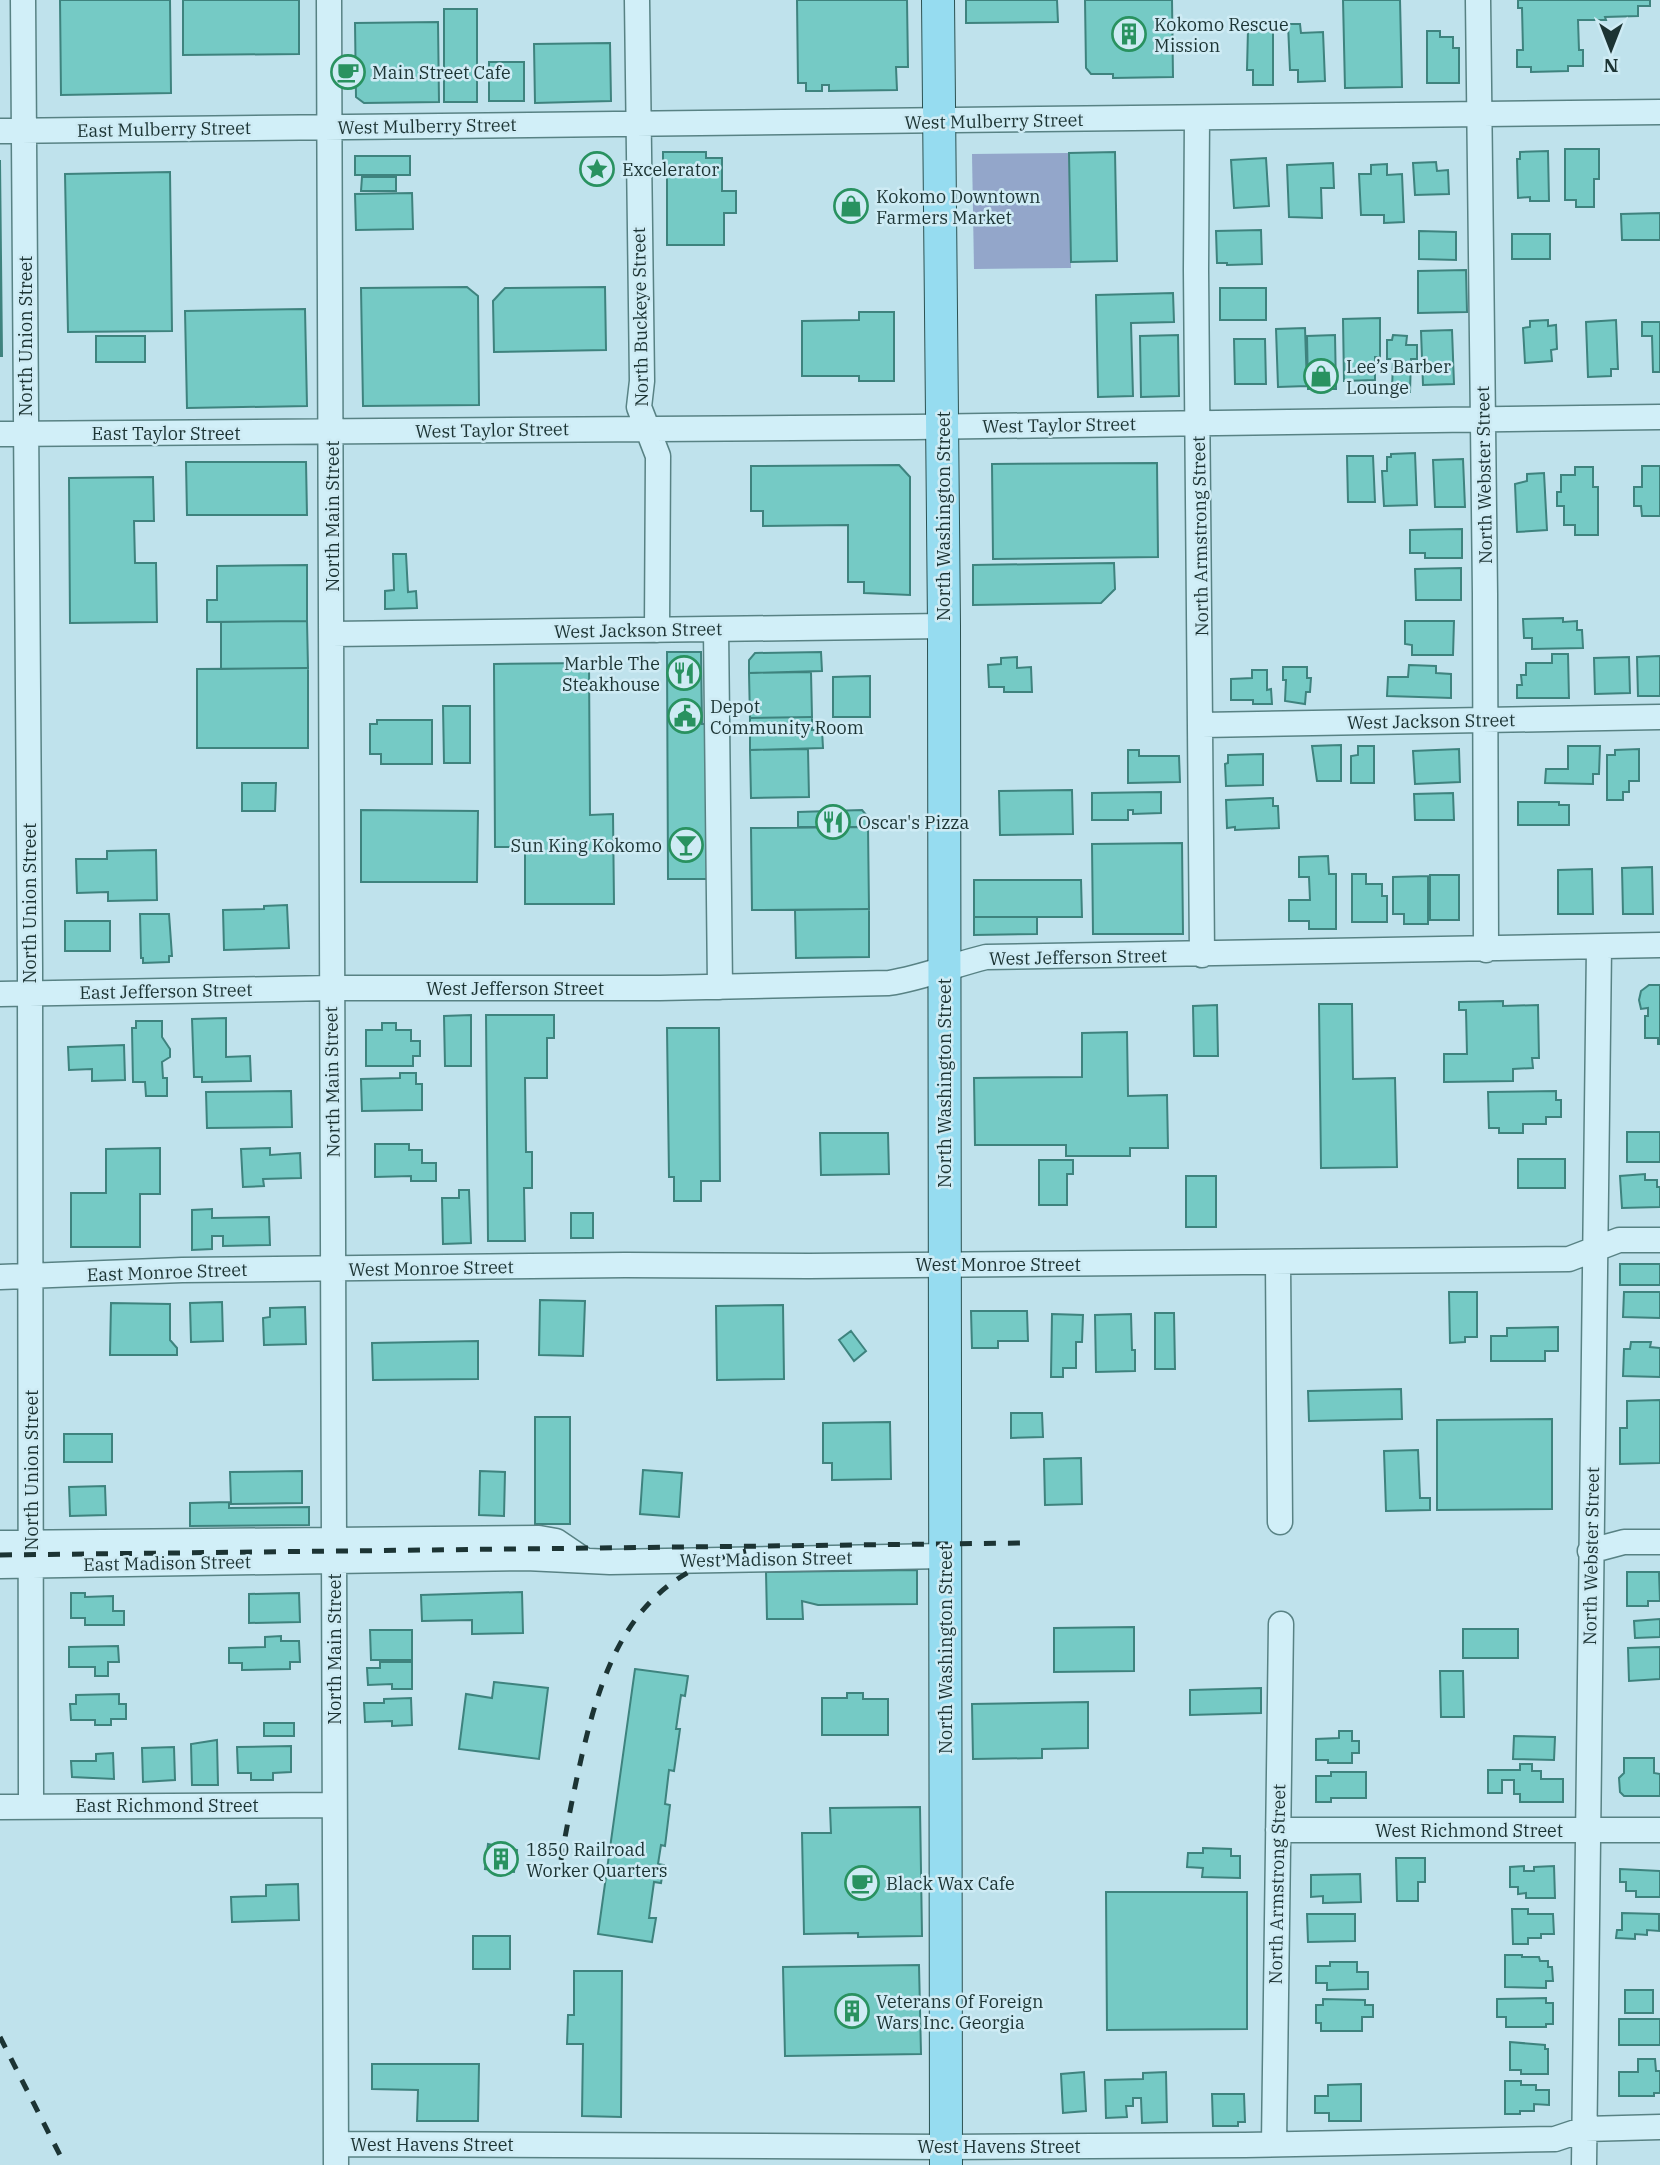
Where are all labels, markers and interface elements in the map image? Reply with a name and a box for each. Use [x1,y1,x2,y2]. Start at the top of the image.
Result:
place label: Kokomo Rescue Mission [1154,13,1289,57]
north arrow [1576,14,1646,84]
building icon: Kokomo Rescue Mission [1110,15,1148,53]
cafe icon: Main Street Cafe [329,53,367,91]
text: N [1603,54,1619,78]
place label: Main Street Cafe [372,61,511,84]
street label: West Mulberry Street [904,108,1084,134]
street label: West Mulberry Street [337,113,517,139]
street label: East Mulberry Street [77,116,251,142]
place icon: Excelerator [578,150,616,188]
place label: Excelerator [622,158,719,181]
place label: Kokomo Downtown Farmers Market [876,185,1040,229]
shop icon: Kokomo Downtown Farmers Market [832,187,870,225]
street label: North Buckeye Street [627,227,653,407]
street label: North Union Street [14,256,37,416]
place label: Lee’s Barber Lounge [1346,355,1451,399]
shop icon: Lee’s Barber Lounge [1302,357,1340,395]
street label: North Webster Street [1471,386,1497,564]
street label: North Washington Street [932,411,955,621]
street label: West Taylor Street [982,412,1136,438]
street label: West Taylor Street [415,417,569,443]
street label: East Taylor Street [91,422,241,445]
street label: North Armstrong Street [1187,435,1213,637]
street label: North Main Street [321,440,344,592]
street label: West Jackson Street [554,617,722,643]
place label: Marble The Steakhouse [562,652,660,696]
restaurant icon: Marble The Steakhouse [665,654,703,692]
place label: Depot Community Room [710,695,864,739]
public building icon: Depot Community Room [666,697,704,735]
street label: West Jackson Street [1347,708,1515,734]
restaurant icon: Oscar's Pizza [814,803,852,841]
place label: Oscar's Pizza [858,811,969,834]
street label: North Union Street [18,823,41,983]
bar icon: Sun King Kokomo [667,826,705,864]
place label: Sun King Kokomo [511,834,662,857]
street label: West Jefferson Street [989,944,1167,970]
street label: West Jefferson Street [426,977,604,1000]
street label: East Jefferson Street [79,978,253,1004]
street label: North Washington Street [933,978,956,1188]
street label: North Main Street [319,1006,345,1158]
street label: West Monroe Street [915,1253,1081,1276]
street label: West Monroe Street [348,1255,514,1281]
street label: East Monroe Street [86,1258,248,1286]
street label: North Union Street [20,1390,43,1550]
street label: North Webster Street [1578,1467,1604,1645]
street label: North Washington Street [934,1544,957,1754]
street label: West Madison Street [679,1546,853,1572]
street label: East Madison Street [83,1550,251,1576]
street label: North Main Street [323,1573,346,1725]
street label: North Armstrong Street [1264,1783,1290,1985]
street label: East Richmond Street [75,1794,259,1817]
street label: West Richmond Street [1375,1819,1563,1842]
place label: 1850 Railroad Worker Quarters [526,1838,668,1882]
building icon: 1850 Railroad Worker Quarters [482,1840,520,1878]
cafe icon: Black Wax Cafe [843,1864,881,1902]
place label: Black Wax Cafe [886,1872,1015,1895]
place label: Veterans Of Foreign Wars Inc. Georgia [876,1990,1043,2034]
building icon: Veterans Of Foreign Wars Inc. Georgia [833,1992,871,2030]
street label: West Havens Street [350,2133,514,2156]
street label: West Havens Street [917,2135,1081,2158]

